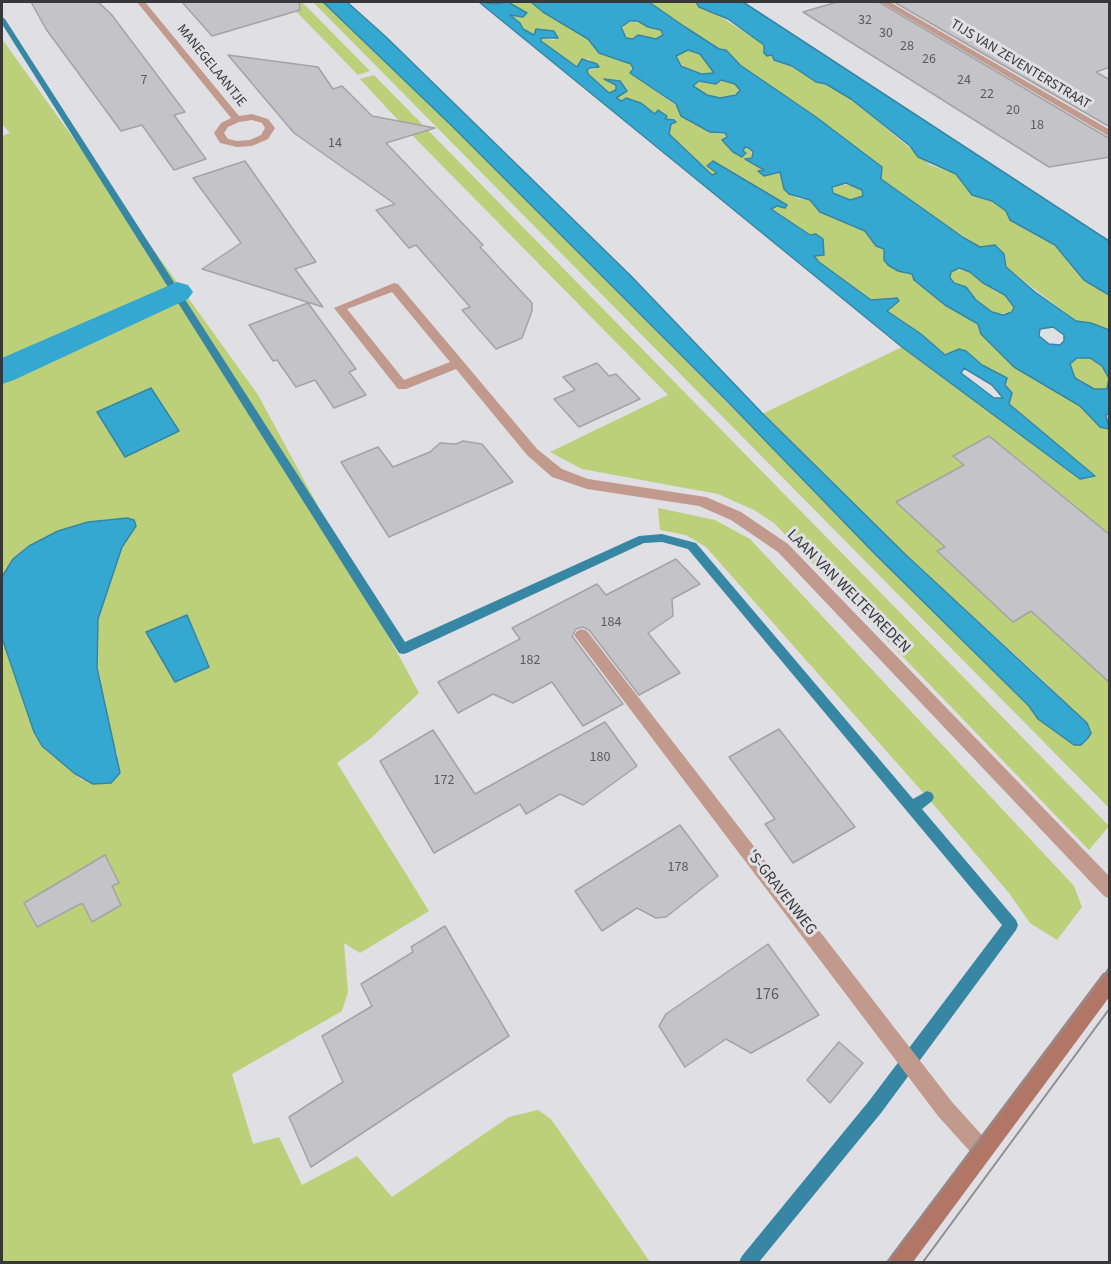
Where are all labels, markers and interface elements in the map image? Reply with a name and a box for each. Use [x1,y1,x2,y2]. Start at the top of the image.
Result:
house number: 32 [858,13,872,29]
street label: TIJS VAN ZEVENTERSTRAAT [947,17,1093,113]
street label: MANEGELAANTJE [173,21,249,111]
house number: 30 [879,26,893,42]
house number: 28 [900,39,914,55]
house number: 26 [922,52,936,68]
house number: 7 [141,73,147,89]
house number: 24 [957,73,971,89]
house number: 22 [980,87,994,103]
house number: 20 [1006,103,1020,119]
house number: 18 [1030,118,1044,134]
house number: 14 [328,136,342,152]
street label: LAAN VAN WELTEVREDEN [782,526,914,658]
house number: 184 [601,615,621,631]
house number: 182 [520,653,540,669]
house number: 180 [590,750,610,766]
house number: 172 [434,773,454,789]
street label: 'S-GRAVENWEG [742,847,820,939]
house number: 178 [668,860,688,876]
house number: 176 [755,985,779,1005]

